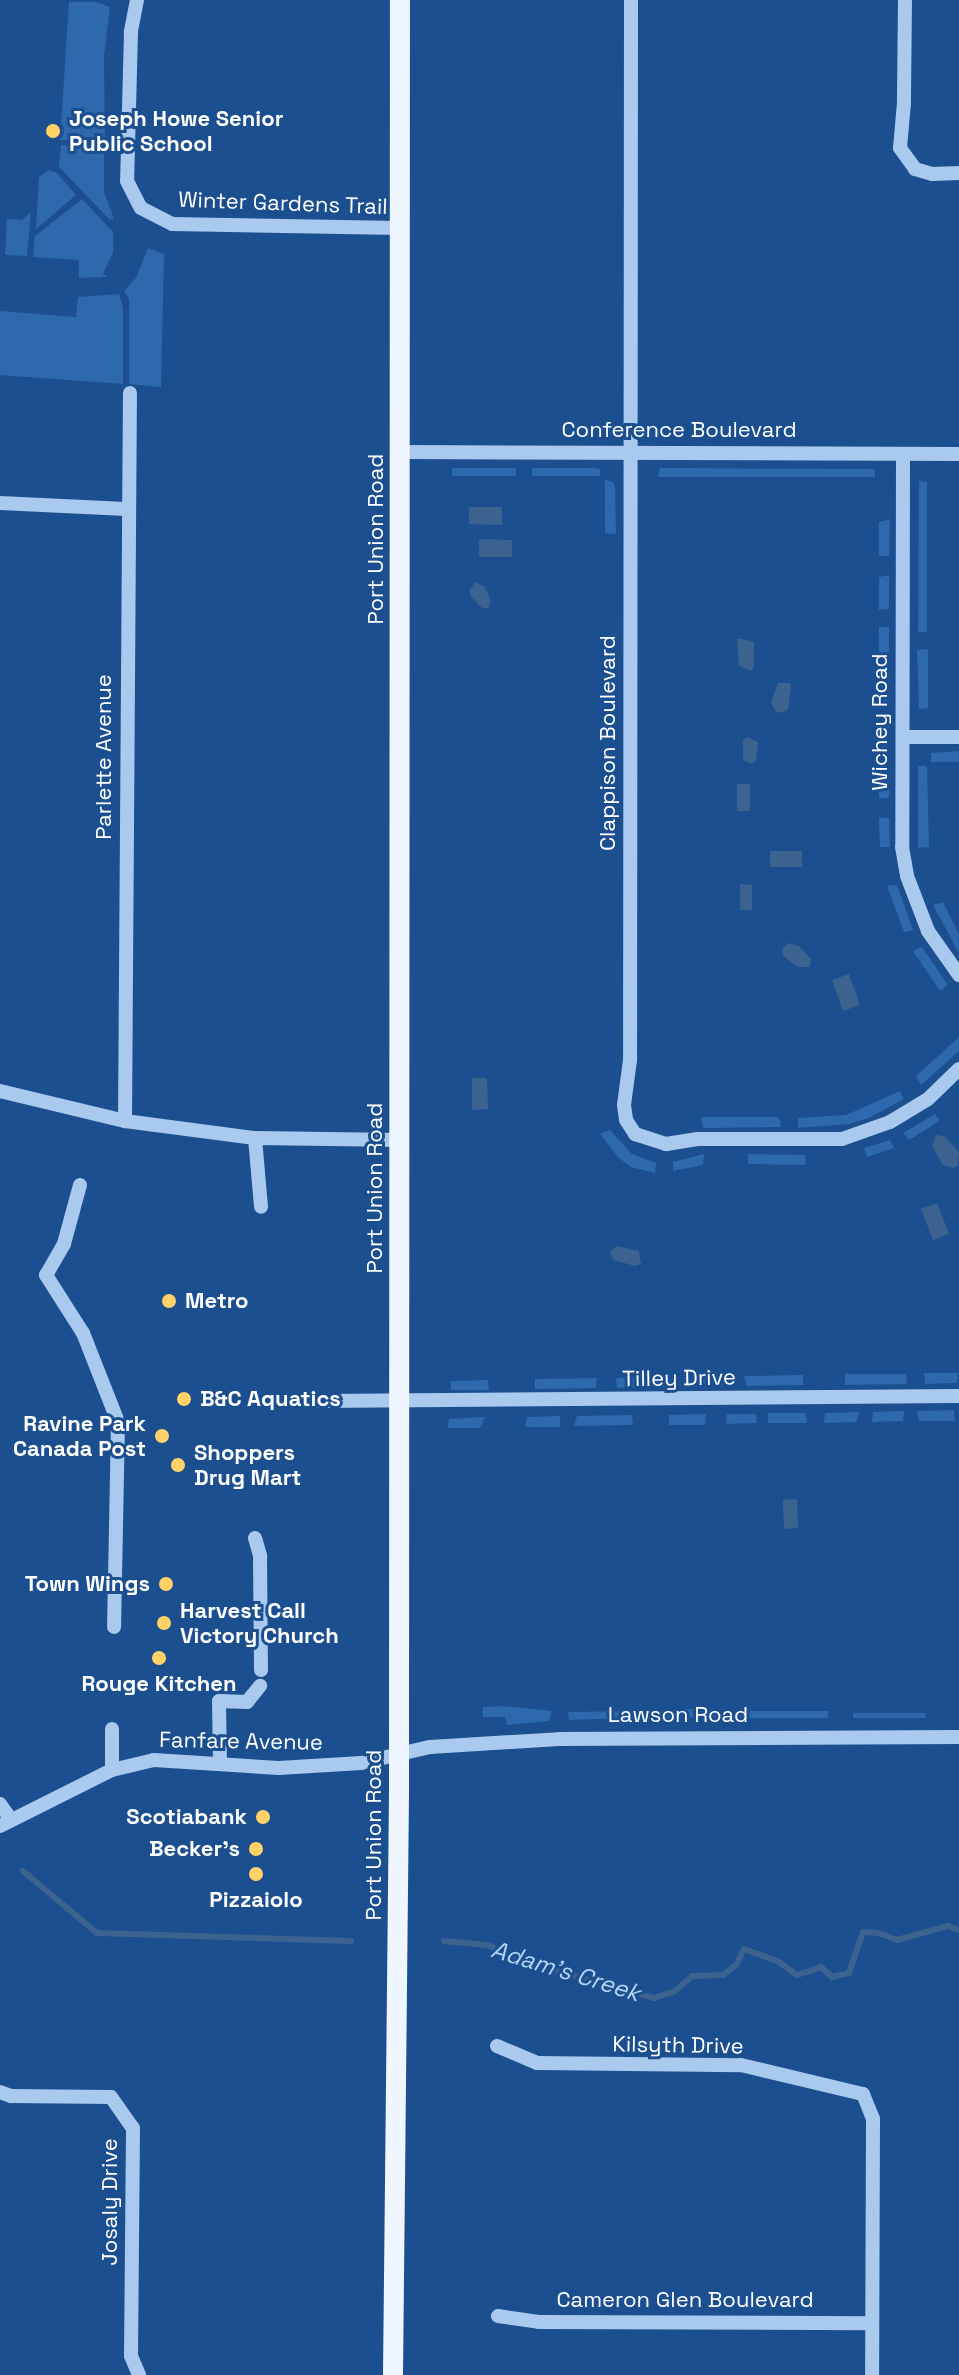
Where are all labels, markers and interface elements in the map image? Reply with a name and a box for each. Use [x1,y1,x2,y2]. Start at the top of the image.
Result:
place label: Joseph Howe Senior Public School [69,105,283,156]
marker: Joseph Howe Senior Public School [44,122,62,140]
street label: Winter Gardens Trail [178,186,388,220]
street label: Conference Boulevard [561,417,797,443]
street label: Port Union Road [363,454,389,624]
street label: Clappison Boulevard [595,635,621,851]
street label: Wichey Road [867,653,893,791]
street label: Parlette Avenue [91,674,117,840]
street label: Port Union Road [362,1103,388,1273]
place label: Metro [185,1288,249,1314]
marker: Metro [160,1292,178,1310]
street label: Tilley Drive [622,1364,736,1392]
place label: B&C Aquatics [200,1386,341,1412]
marker: B&C Aquatics [175,1390,193,1408]
place label: Ravine Park Canada Post [13,1410,146,1462]
marker: Ravine Park Canada Post [153,1427,171,1445]
place label: Shoppers Drug Mart [194,1439,301,1490]
marker: Shoppers Drug Mart [169,1456,187,1474]
place label: Town Wings [25,1571,150,1597]
marker: Town Wings [157,1575,175,1593]
place label: Harvest Call Victory Church [180,1597,339,1648]
marker: Harvest Call Victory Church [155,1614,173,1632]
marker: Rouge Kitchen [150,1649,168,1667]
place label: Rouge Kitchen [81,1671,237,1697]
street label: Lawson Road [608,1702,748,1728]
street label: Fanfare Avenue [159,1726,323,1756]
street label: Port Union Road [361,1750,387,1920]
place label: Scotiabank [126,1804,247,1830]
marker: Scotiabank [254,1808,272,1826]
place label: Becker's [149,1836,240,1862]
marker: Becker's [247,1840,265,1858]
marker: Pizzaiolo [247,1865,265,1883]
place label: Pizzaiolo [209,1887,303,1913]
water label: Adam's Creek [488,1935,644,2007]
street label: Kilsyth Drive [612,2031,744,2059]
street label: Josaly Drive [97,2138,123,2266]
street label: Cameron Glen Boulevard [556,2287,814,2313]

